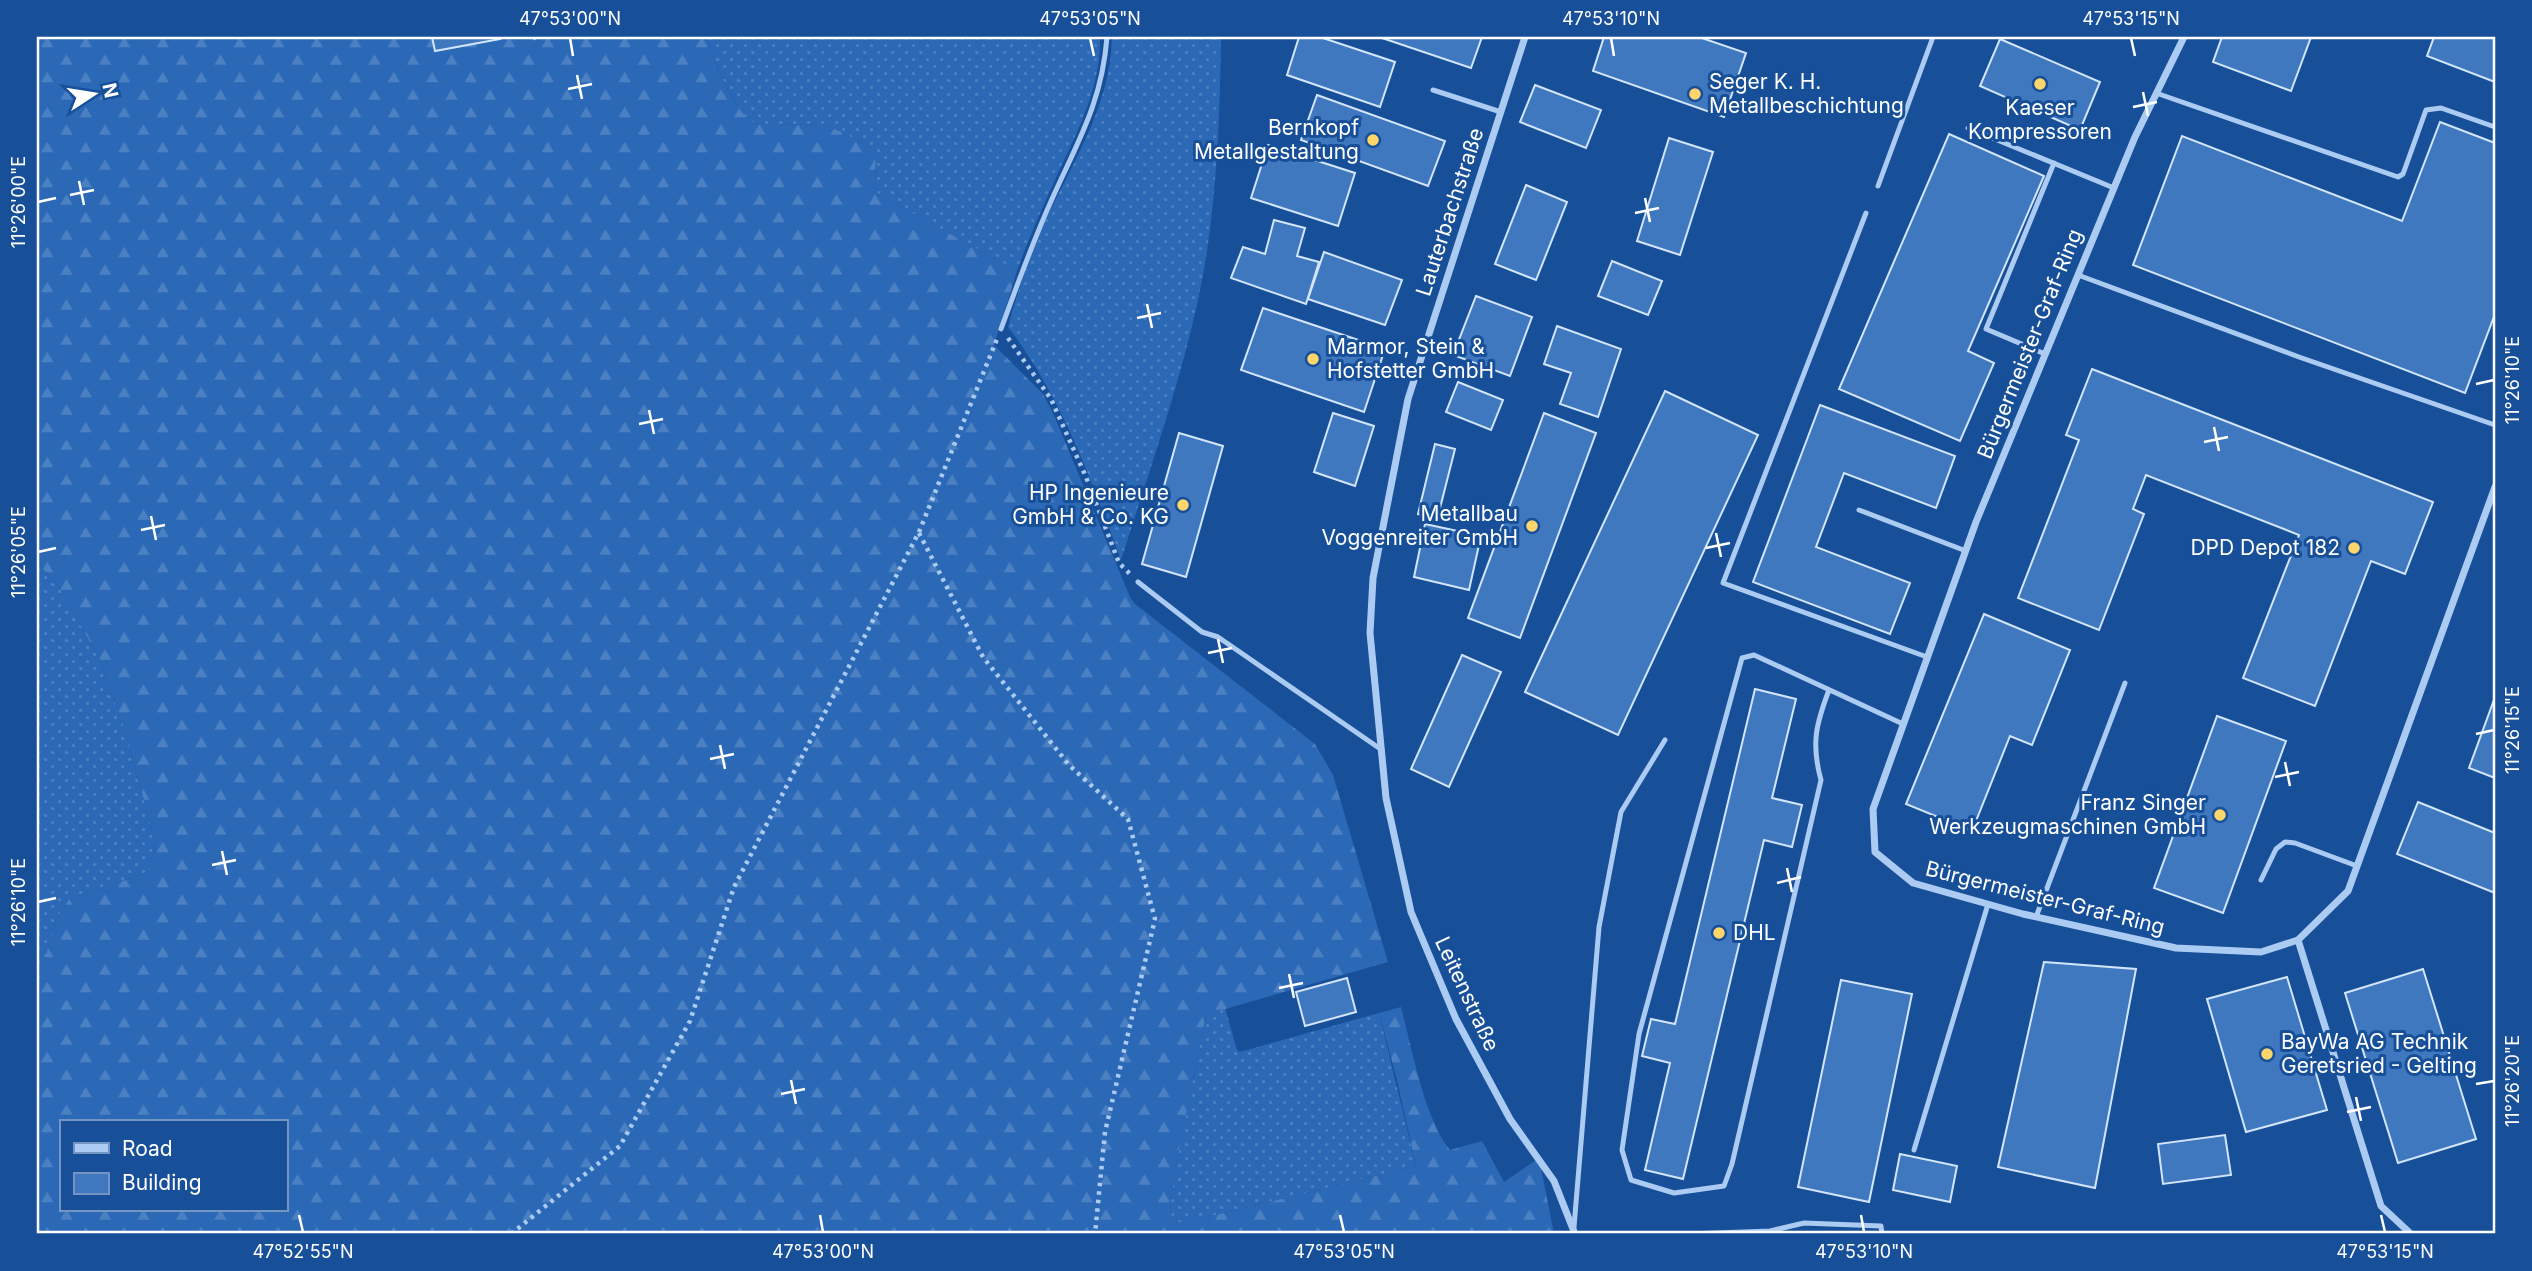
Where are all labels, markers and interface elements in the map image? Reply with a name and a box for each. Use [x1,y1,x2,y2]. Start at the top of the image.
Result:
text: 47°53'00"N [519,8,621,29]
text: 47°53'05"N [1039,8,1141,29]
text: 47°53'10"N [1562,8,1660,29]
text: 47°53'15"N [2082,8,2180,29]
north arrow [60,60,130,130]
place label: Seger K. H. Metallbeschichtung [1709,69,1904,118]
marker: Kaeser Kompressoren [2032,76,2048,92]
text: N [97,81,123,100]
marker: Seger K. H. Metallbeschichtung [1687,86,1703,102]
place label: Kaeser Kompressoren [1968,95,2112,144]
place label: Bernkopf Metallgestaltung [1194,115,1359,164]
street label: Lauterbachstraße [1411,125,1489,299]
marker: Bernkopf Metallgestaltung [1365,132,1381,148]
text: 11°26'00"E [8,156,29,248]
street label: Bürgermeister-Graf-Ring [1972,225,2087,462]
place label: Marmor, Stein & Hofstetter GmbH [1327,334,1494,383]
text: 11°26'10"E [2502,336,2523,424]
marker: Marmor, Stein & Hofstetter GmbH [1305,351,1321,367]
place label: HP Ingenieure GmbH & Co. KG [1012,480,1169,529]
marker: HP Ingenieure GmbH & Co. KG [1175,497,1191,513]
place label: Metallbau Voggenreiter GmbH [1321,501,1518,550]
text: 11°26'05"E [8,506,29,598]
marker: Metallbau Voggenreiter GmbH [1524,518,1540,534]
place label: DPD Depot 182 [2190,535,2340,560]
marker: DPD Depot 182 [2346,540,2362,556]
text: 11°26'15"E [2502,686,2523,774]
place label: Franz Singer Werkzeugmaschinen GmbH [1929,790,2206,839]
marker: Franz Singer Werkzeugmaschinen GmbH [2212,807,2228,823]
street label: Bürgermeister-Graf-Ring [1923,856,2167,939]
text: 11°26'10"E [8,858,29,946]
place label: DHL [1733,920,1776,945]
marker: DHL [1711,925,1727,941]
street label: Leitenstraße [1430,933,1505,1055]
place label: BayWa AG Technik Geretsried - Gelting [2281,1029,2477,1078]
text: 11°26'20"E [2502,1035,2523,1127]
marker: BayWa AG Technik Geretsried - Gelting [2259,1046,2275,1062]
legend [60,1120,287,1212]
text: Road [122,1136,173,1161]
text: Building [122,1170,202,1195]
text: 47°52'55"N [252,1241,354,1262]
text: 47°53'00"N [772,1241,874,1262]
text: 47°53'05"N [1293,1241,1395,1262]
text: 47°53'10"N [1815,1241,1913,1262]
text: 47°53'15"N [2336,1241,2434,1262]

